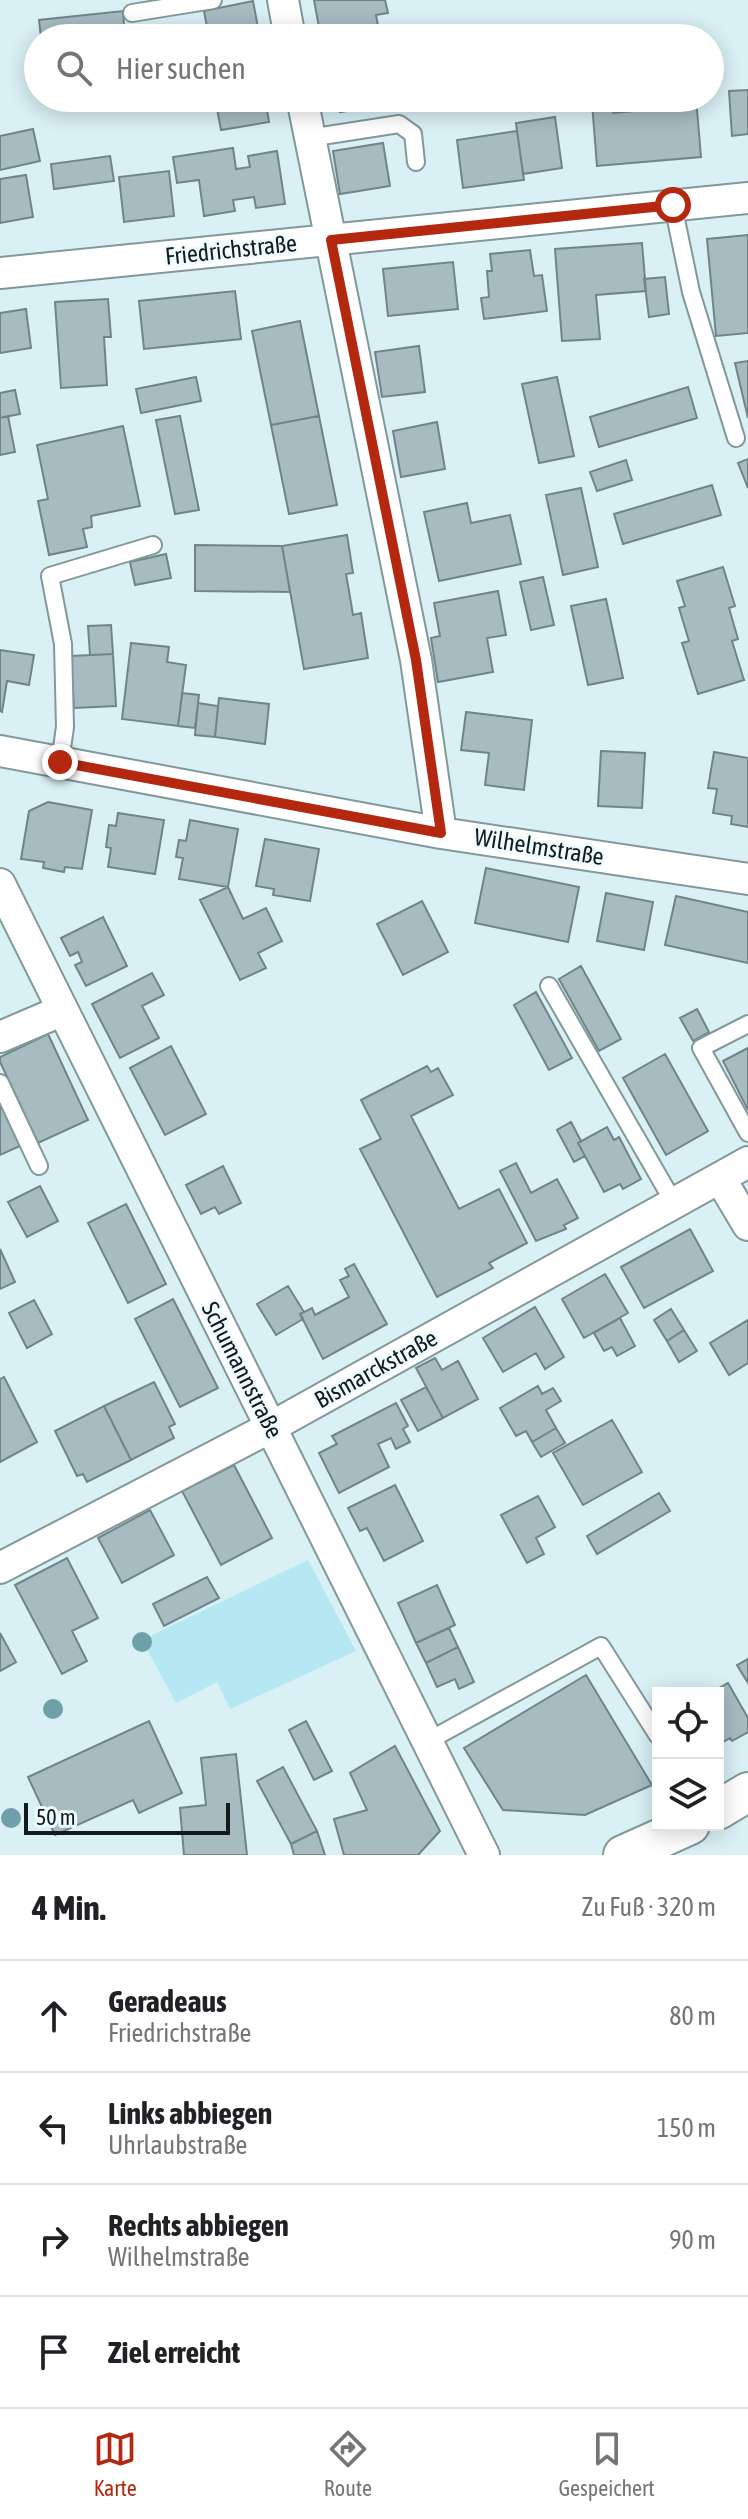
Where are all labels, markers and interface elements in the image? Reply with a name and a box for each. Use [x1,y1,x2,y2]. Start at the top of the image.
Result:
search box [24,24,724,112]
icon: search [52,46,96,90]
text: Hier suchen [116,51,246,85]
route start [655,187,691,223]
street label: Friedrichstraße [164,229,298,270]
route end [42,744,78,780]
street label: Wilhelmstraße [472,823,606,870]
street label: Schumannstraße [197,1297,288,1442]
street label: Bismarckstraße [310,1324,442,1413]
map controls [652,1687,724,1831]
button: locate [652,1687,724,1759]
button: layers [652,1759,724,1831]
scale bar [24,1799,230,1835]
text: 50 m [36,1804,76,1830]
text: 4 Min. [32,1888,106,1927]
text: Zu Fuß · 320 m [582,1892,716,1922]
text: Geradeaus [108,1984,227,2018]
icon: ahead [32,1994,76,2038]
text: 80 m [669,2001,716,2031]
text: Friedrichstraße [108,2018,251,2048]
text: Links abbiegen [108,2096,272,2130]
icon: left [32,2106,76,2150]
text: 150 m [657,2113,716,2143]
text: Uhrlaubstraße [108,2130,247,2160]
text: Rechts abbiegen [108,2208,289,2242]
icon: right [32,2218,76,2262]
text: 90 m [669,2225,716,2255]
text: Wilhelmstraße [108,2242,250,2272]
icon: arrive [32,2330,76,2374]
text: Ziel erreicht [108,2335,240,2369]
tab: Karte [93,2427,137,2501]
tab: Route [324,2427,372,2501]
tab: Gespeichert [558,2427,655,2501]

